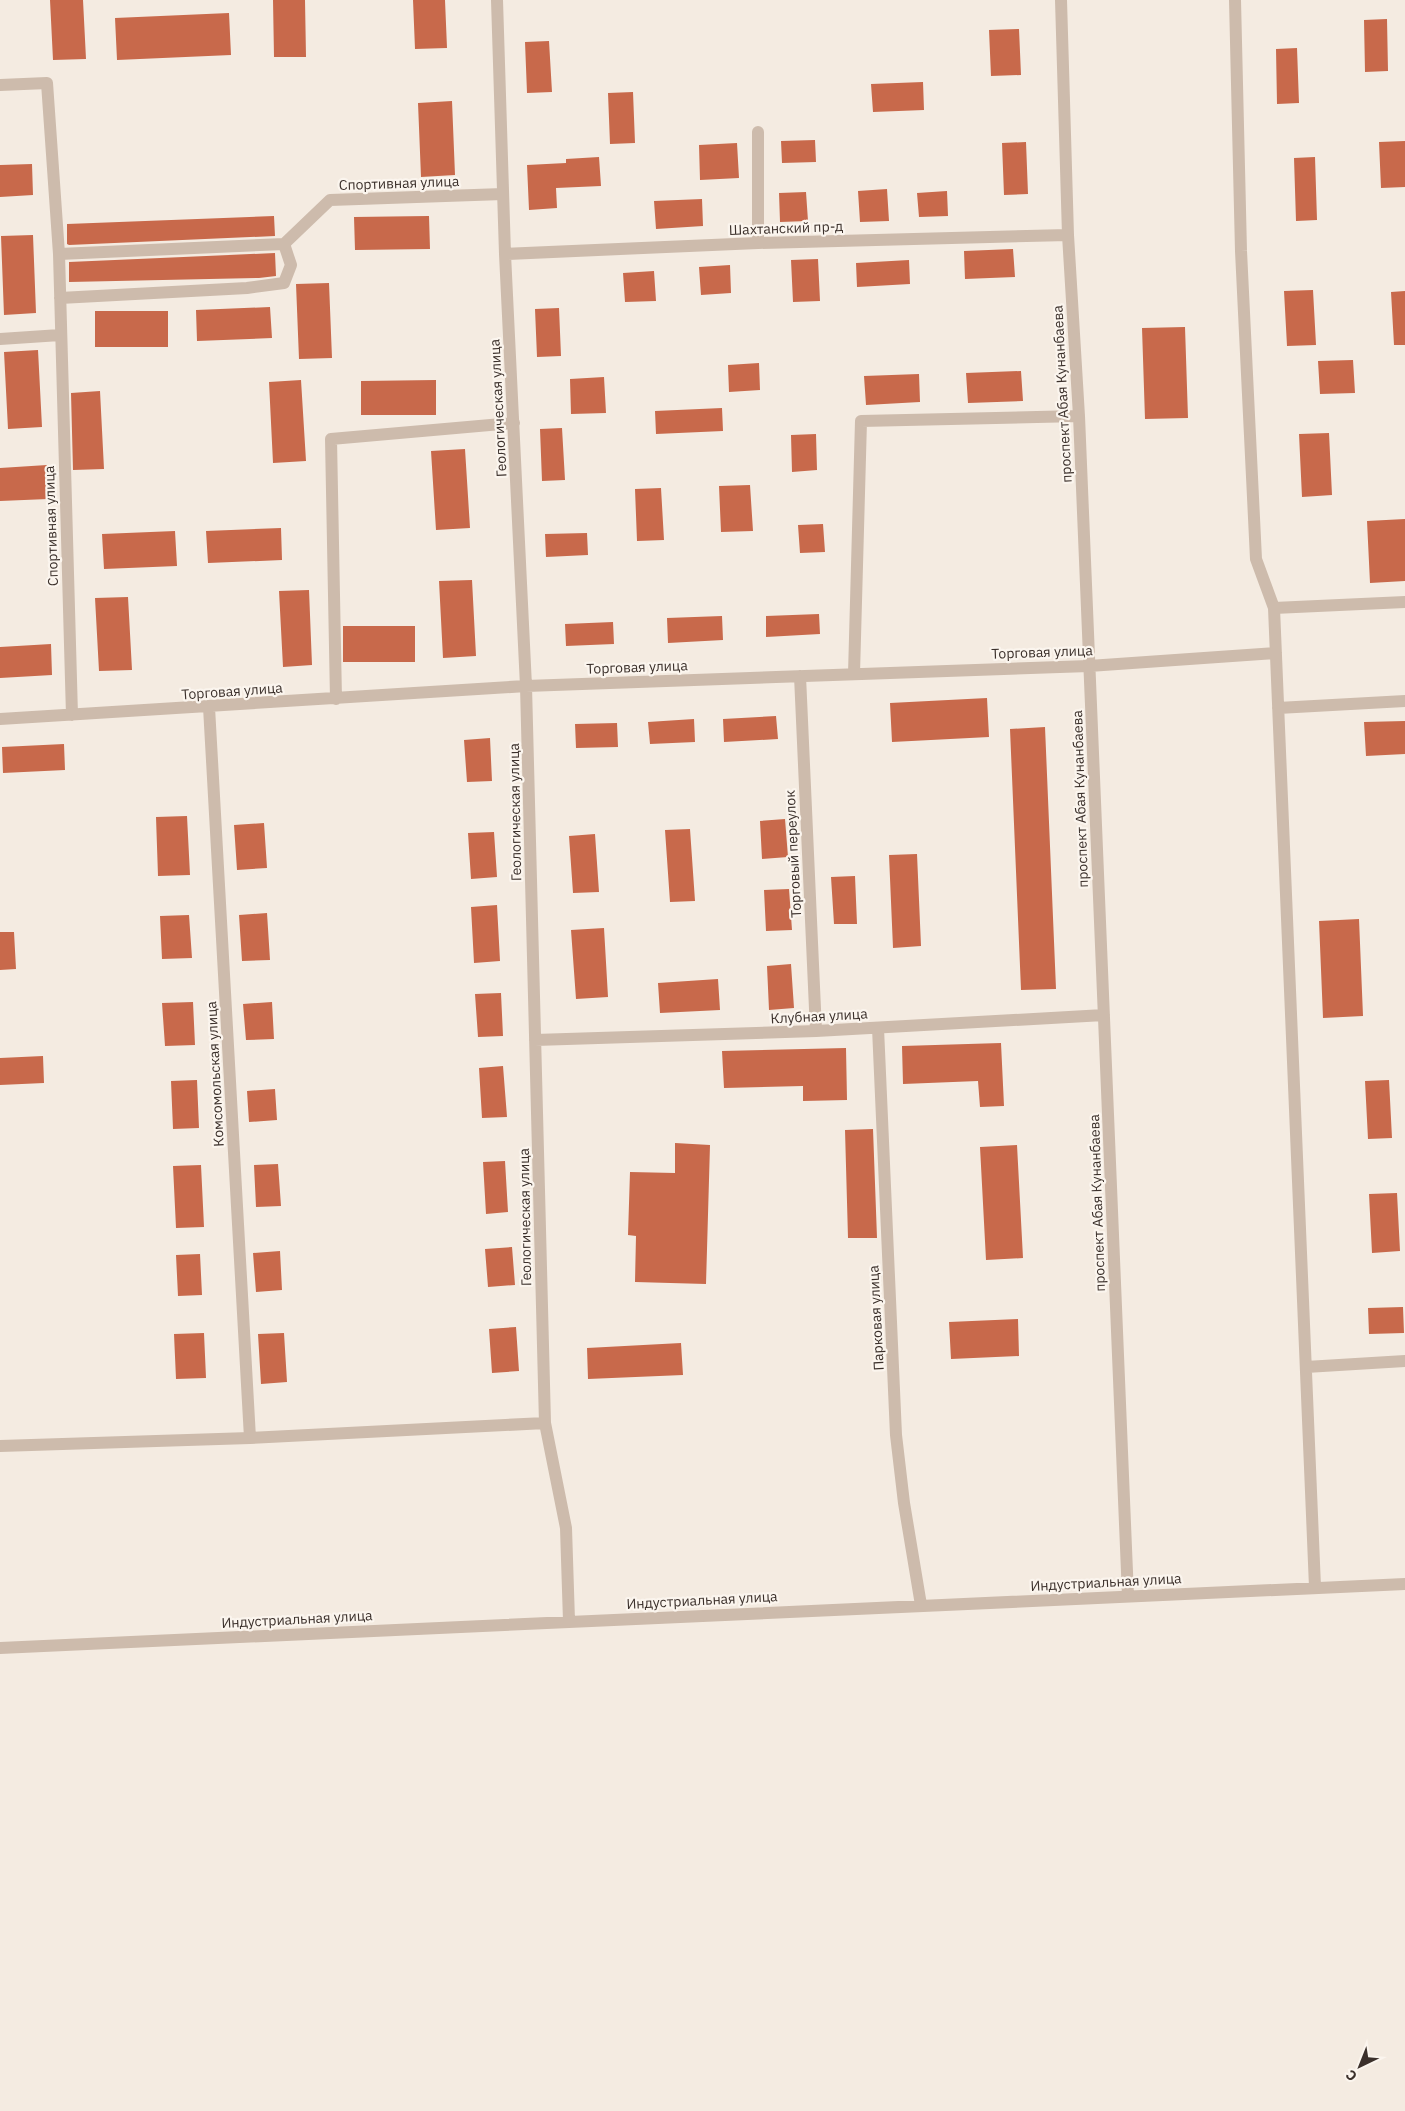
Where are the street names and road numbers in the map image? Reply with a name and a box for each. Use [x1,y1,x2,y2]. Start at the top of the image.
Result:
street label: Спортивная улица [338,172,460,194]
street label: Шахтанский пр-д [729,217,843,239]
street label: проспект Абая Кунанбаева [1048,304,1076,483]
street label: Геологическая улица [485,338,511,477]
street label: Спортивная улица [40,465,62,587]
street label: Торговая улица [991,641,1094,663]
street label: Торговая улица [586,656,689,678]
street label: Торговая улица [181,678,284,704]
street label: проспект Абая Кунанбаева [1068,709,1092,888]
street label: Геологическая улица [505,742,525,881]
street label: Торговый переулок [781,789,805,918]
street label: Комсомольская улица [202,1000,228,1147]
street label: Клубная улица [770,1004,869,1028]
street label: проспект Абая Кунанбаева [1085,1113,1109,1292]
street label: Геологическая улица [515,1147,535,1286]
street label: Парковая улица [864,1264,888,1371]
street label: Индустриальная улица [1030,1569,1183,1595]
street label: Индустриальная улица [626,1587,779,1613]
street label: Индустриальная улица [221,1606,374,1632]

